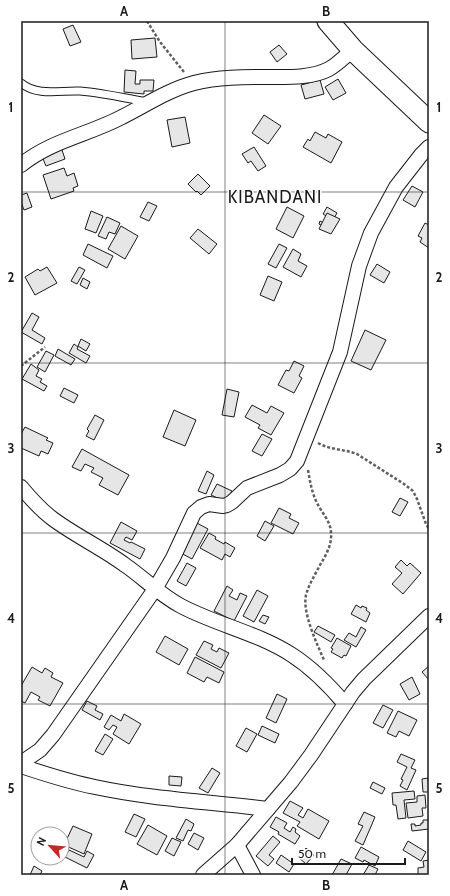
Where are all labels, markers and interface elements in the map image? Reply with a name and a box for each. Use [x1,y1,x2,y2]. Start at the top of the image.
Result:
text: A [120,3,129,19]
text: B [322,3,330,19]
text: 1 [9,99,13,115]
text: 1 [437,99,441,115]
district label: KIBANDANI [228,187,322,207]
text: 2 [8,269,15,285]
text: 2 [436,269,443,285]
text: 3 [7,440,15,456]
text: 3 [435,440,443,456]
text: 4 [7,610,15,626]
text: 4 [435,610,443,626]
text: 5 [8,780,15,796]
text: 5 [436,780,443,796]
north arrow [30,826,70,866]
text: N [33,835,49,848]
scale bar [292,840,405,866]
text: 50 m [298,846,326,861]
text: A [120,877,129,893]
text: B [322,877,330,893]

